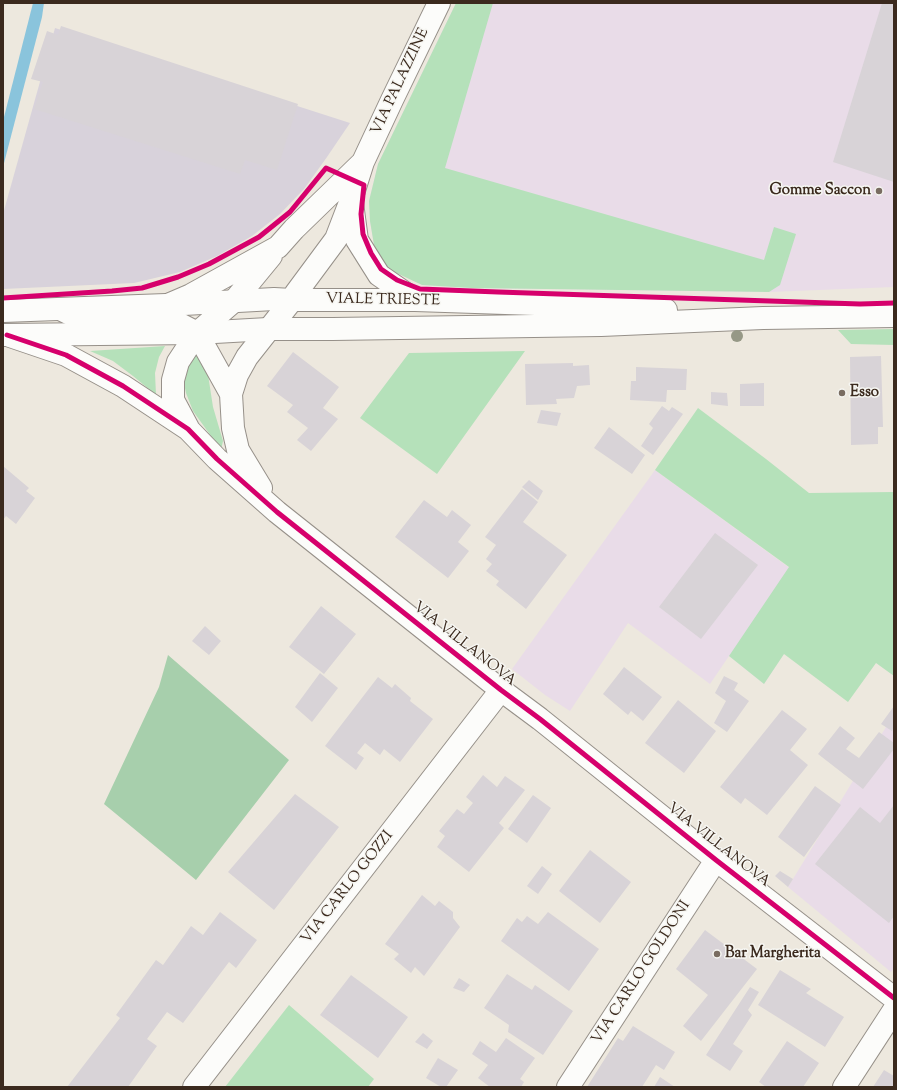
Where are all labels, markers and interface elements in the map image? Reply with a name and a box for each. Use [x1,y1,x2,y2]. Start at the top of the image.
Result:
street label: VIA PALAZZINE [368,26,434,138]
place label: Gomme Saccon [769,182,871,200]
marker: Gomme Saccon [874,186,884,196]
street label: VIALE TRIESTE [326,291,440,311]
place label: Esso [850,384,879,402]
marker: Esso [837,388,847,398]
street label: VIA VILLANOVA [409,599,519,691]
street label: VIA VILLANOVA [663,800,773,892]
street label: VIA CARLO GOZZI [298,828,398,948]
street label: VIA CARLO GOLDONI [589,898,695,1048]
place label: Bar Margherita [725,945,821,963]
marker: Bar Margherita [712,949,722,959]

